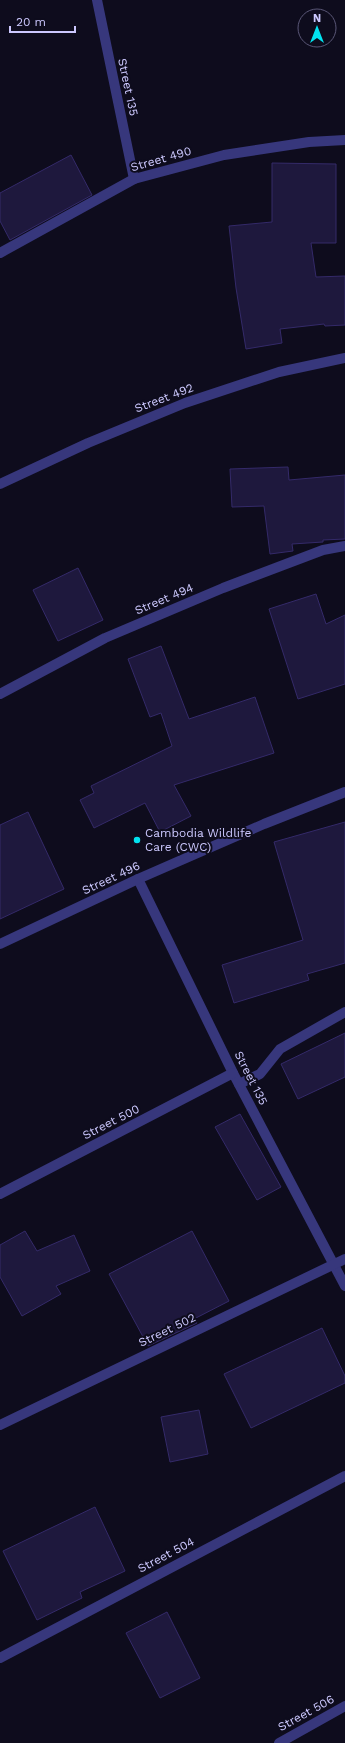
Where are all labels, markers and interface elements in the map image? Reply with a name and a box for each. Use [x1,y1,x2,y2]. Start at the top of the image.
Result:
scale bar [10,8,75,34]
north arrow [297,8,337,48]
text: N [313,12,321,25]
text: 20 m [16,15,46,29]
street label: Street 135 [115,57,141,117]
street label: Street 490 [129,144,193,174]
street label: Street 492 [133,380,195,416]
street label: Street 494 [133,580,195,618]
place label: Cambodia Wildlife Care (CWC) [145,826,252,854]
marker: Cambodia Wildlife Care (CWC) [132,835,142,845]
street label: Street 496 [80,859,142,897]
street label: Street 135 [231,1049,271,1107]
street label: Street 500 [80,1102,142,1142]
street label: Street 502 [136,1310,198,1350]
street label: Street 504 [135,1534,197,1576]
street label: Street 506 [276,1692,336,1734]

